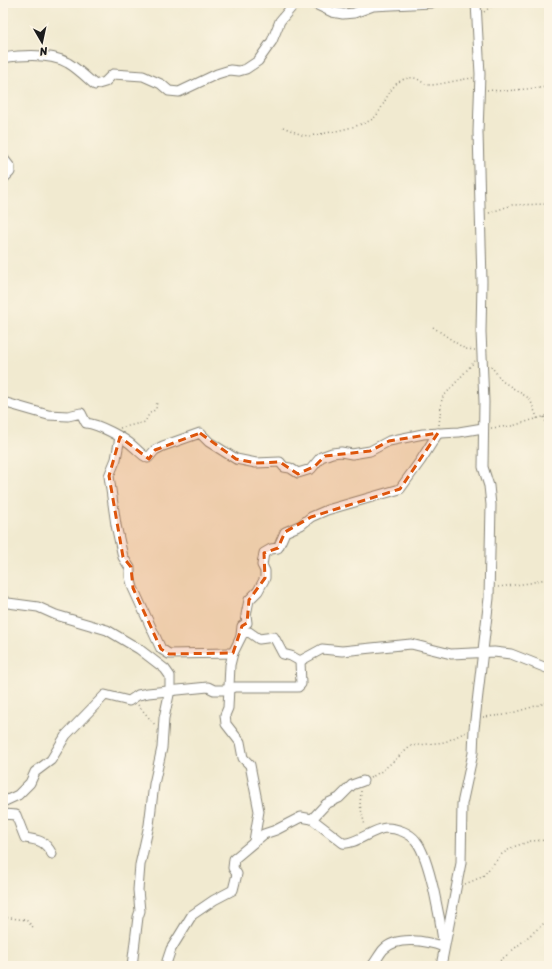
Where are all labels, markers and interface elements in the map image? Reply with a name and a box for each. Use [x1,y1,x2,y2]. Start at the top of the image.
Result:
north arrow [22,22,62,62]
text: N [38,41,50,61]

